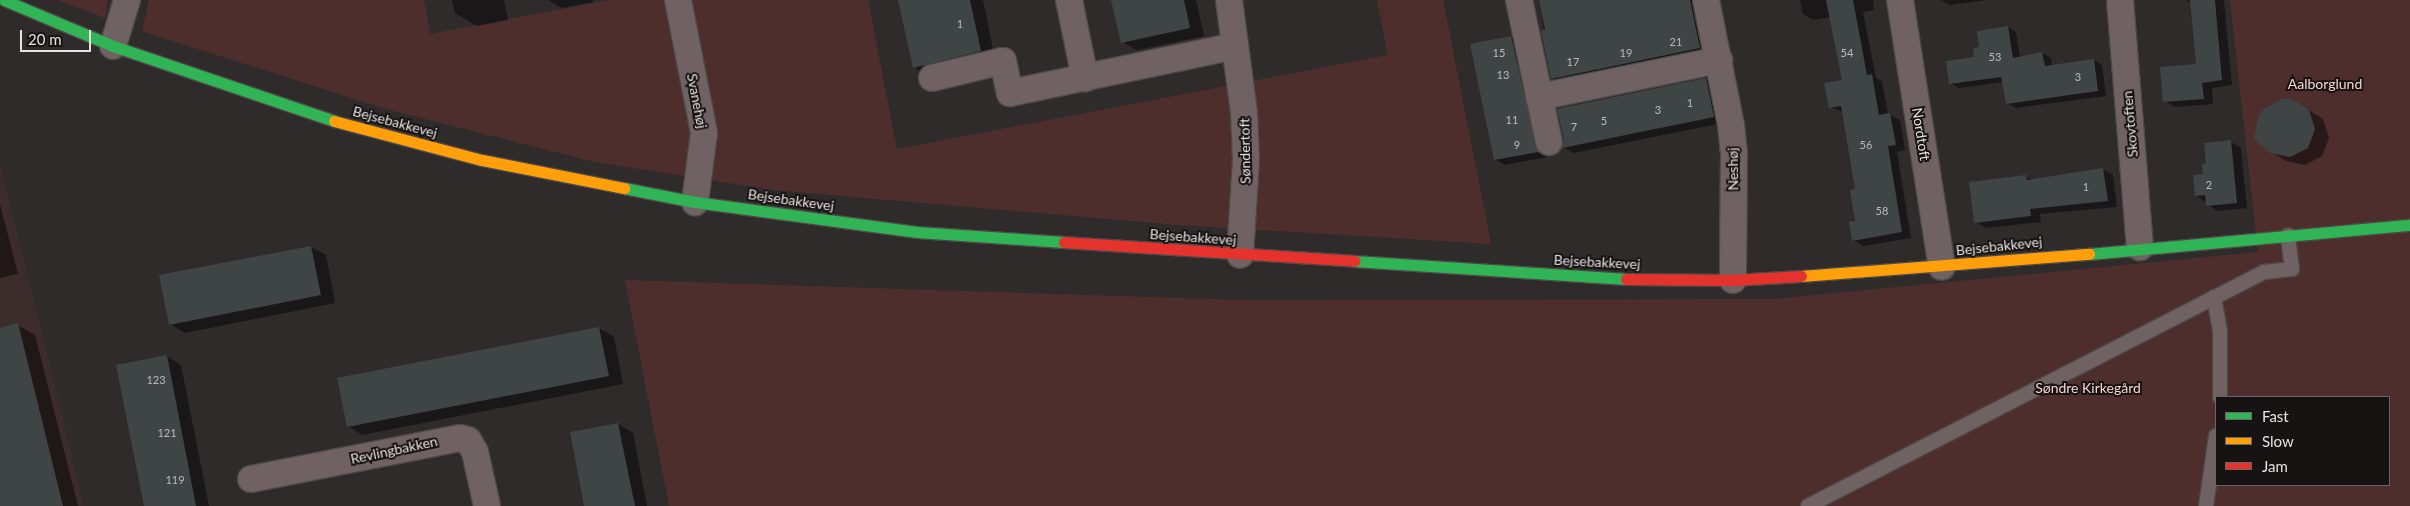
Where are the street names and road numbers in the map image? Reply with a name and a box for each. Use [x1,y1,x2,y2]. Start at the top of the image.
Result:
street label: Svanehøj [683,72,711,130]
street label: Skovtoften [2119,90,2141,158]
street label: Bejsebakkevej [351,103,439,141]
street label: Nordtoft [1909,106,1933,162]
street label: Søndertoft [1236,118,1254,184]
street label: Neshøj [1724,147,1742,191]
street label: Bejsebakkevej [747,186,835,214]
street label: Bejsebakkevej [1149,226,1237,248]
street label: Bejsebakkevej [1955,233,2043,259]
street label: Bejsebakkevej [1553,251,1641,273]
street label: Revlingbakken [349,433,439,467]

